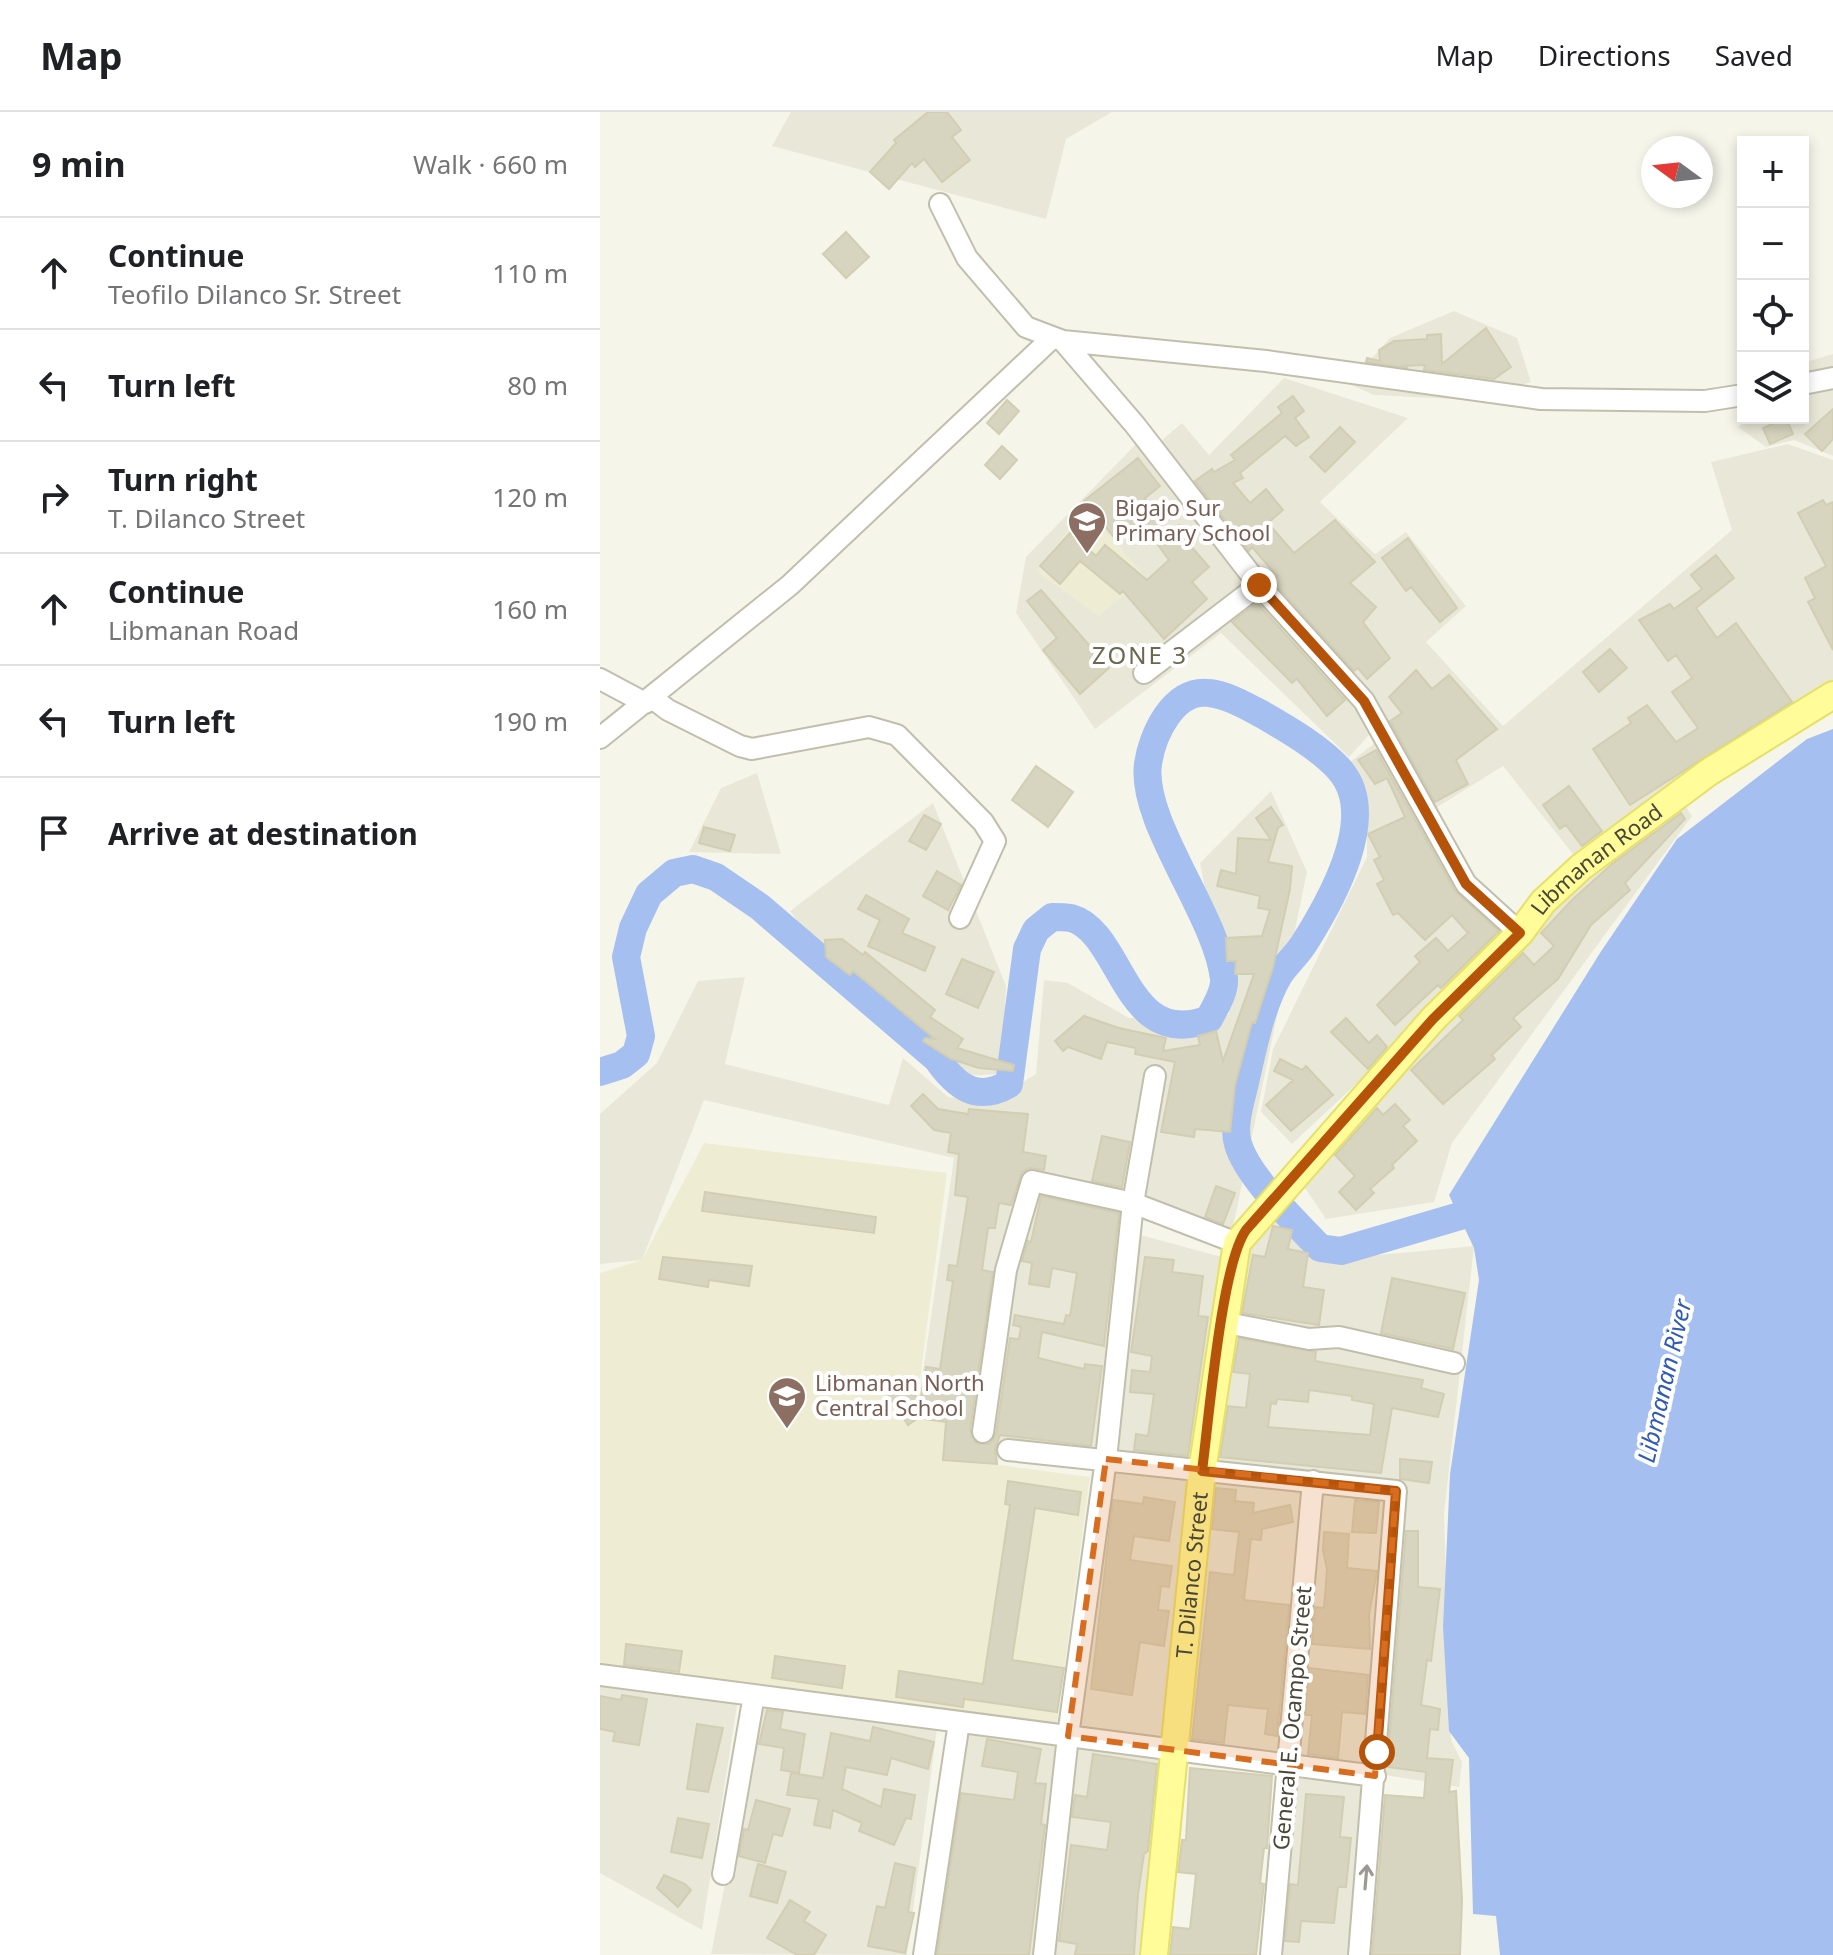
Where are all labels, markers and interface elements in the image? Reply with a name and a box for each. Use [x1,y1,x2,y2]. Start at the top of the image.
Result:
text: Map [40,29,123,81]
text: Map [1435,36,1494,74]
text: Directions [1538,36,1671,74]
text: Saved [1715,36,1793,74]
north arrow [1641,136,1713,208]
map controls [1737,136,1809,424]
button: + [1737,136,1809,208]
text: 9 min [32,141,126,187]
text: Walk · 660 m [413,146,568,182]
button: − [1737,208,1809,280]
text: Continue [108,235,244,276]
icon: ahead [32,251,76,295]
text: 110 m [492,255,568,291]
text: Teofilo Dilanco Sr. Street [108,276,401,312]
button: locate [1737,280,1809,352]
button: layers [1737,352,1809,424]
icon: left [32,363,76,407]
text: Turn left [108,365,236,406]
text: 80 m [507,367,568,403]
text: Turn right [108,459,258,500]
icon: right [32,475,76,519]
text: 120 m [492,479,568,515]
place label: Bigajo Sur Primary School [1115,492,1271,547]
text: T. Dilanco Street [108,500,305,536]
school or university icon: Bigajo Sur Primary School [1066,500,1108,555]
route end [1241,567,1277,603]
text: Continue [108,571,244,612]
icon: ahead [32,587,76,631]
text: 160 m [492,591,568,627]
text: Libmanan Road [108,612,299,648]
district label: ZONE 3 [1092,638,1188,671]
icon: left [32,699,76,743]
text: Turn left [108,701,236,742]
text: 190 m [492,703,568,739]
street label: Libmanan Road [1523,796,1668,920]
icon: arrive [32,811,76,855]
text: Arrive at destination [108,813,418,854]
water label: Libmanan River [1629,1294,1699,1466]
place label: Libmanan North Central School [815,1367,985,1422]
school or university icon: Libmanan North Central School [766,1375,808,1430]
street label: T. Dilanco Street [1168,1490,1214,1659]
street label: General E. Ocampo Street [1264,1584,1318,1851]
route start [1359,1734,1395,1770]
one-way arrow [1359,1864,1374,1891]

